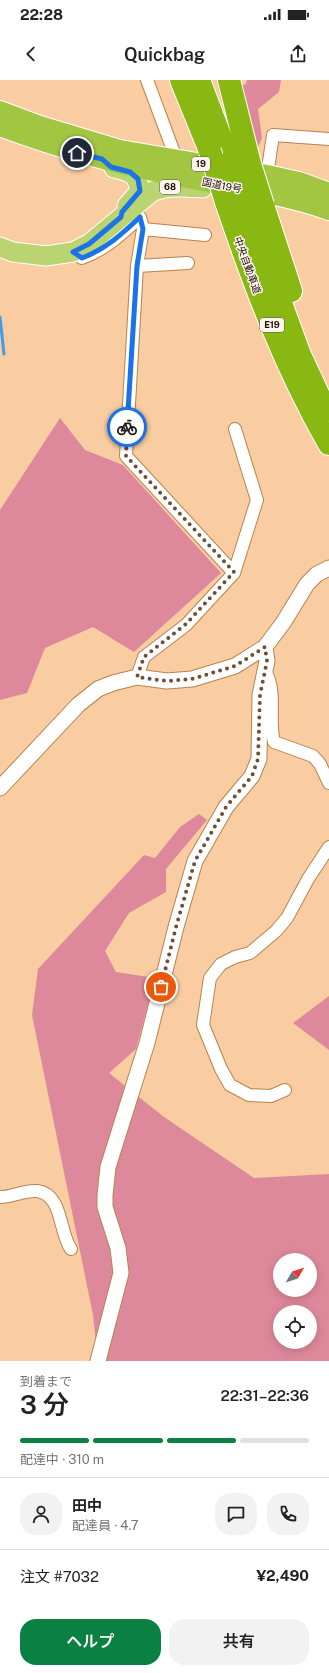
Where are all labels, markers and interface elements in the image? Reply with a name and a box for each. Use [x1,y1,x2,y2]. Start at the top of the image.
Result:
text: 22:28 [20,6,63,23]
icon: back [20,43,42,65]
icon: share [287,43,309,65]
text: Quickbag [124,44,205,65]
pin [60,136,94,170]
icon: home [66,142,88,164]
road number: 19 [192,157,210,171]
street label: 国道19号 [201,175,243,195]
road number: 68 [160,180,180,194]
street label: 中央自動車道 [232,235,264,295]
road number: E19 [260,318,284,332]
courier [107,407,147,447]
icon: bike [116,416,138,438]
pin [144,970,178,1004]
icon: bag [150,976,172,998]
north arrow [273,1253,317,1297]
map controls [273,1253,317,1349]
button: locate [273,1305,317,1349]
text: 到着まで [20,1374,72,1389]
text: 22:31–22:36 [221,1387,309,1404]
text: 3 分 [20,1389,69,1420]
text: 配達中 · 310 m [20,1452,104,1467]
button: person [20,1493,62,1535]
button: chat [215,1493,257,1535]
button: phone [267,1493,309,1535]
text: 田中 [72,1497,102,1514]
text: 配達員 · 4.7 [72,1518,138,1533]
text: ¥2,490 [256,1567,309,1584]
text: 注文 #7032 [20,1568,99,1585]
button: ヘルプ [20,1619,161,1665]
button: 共有 [169,1619,309,1665]

